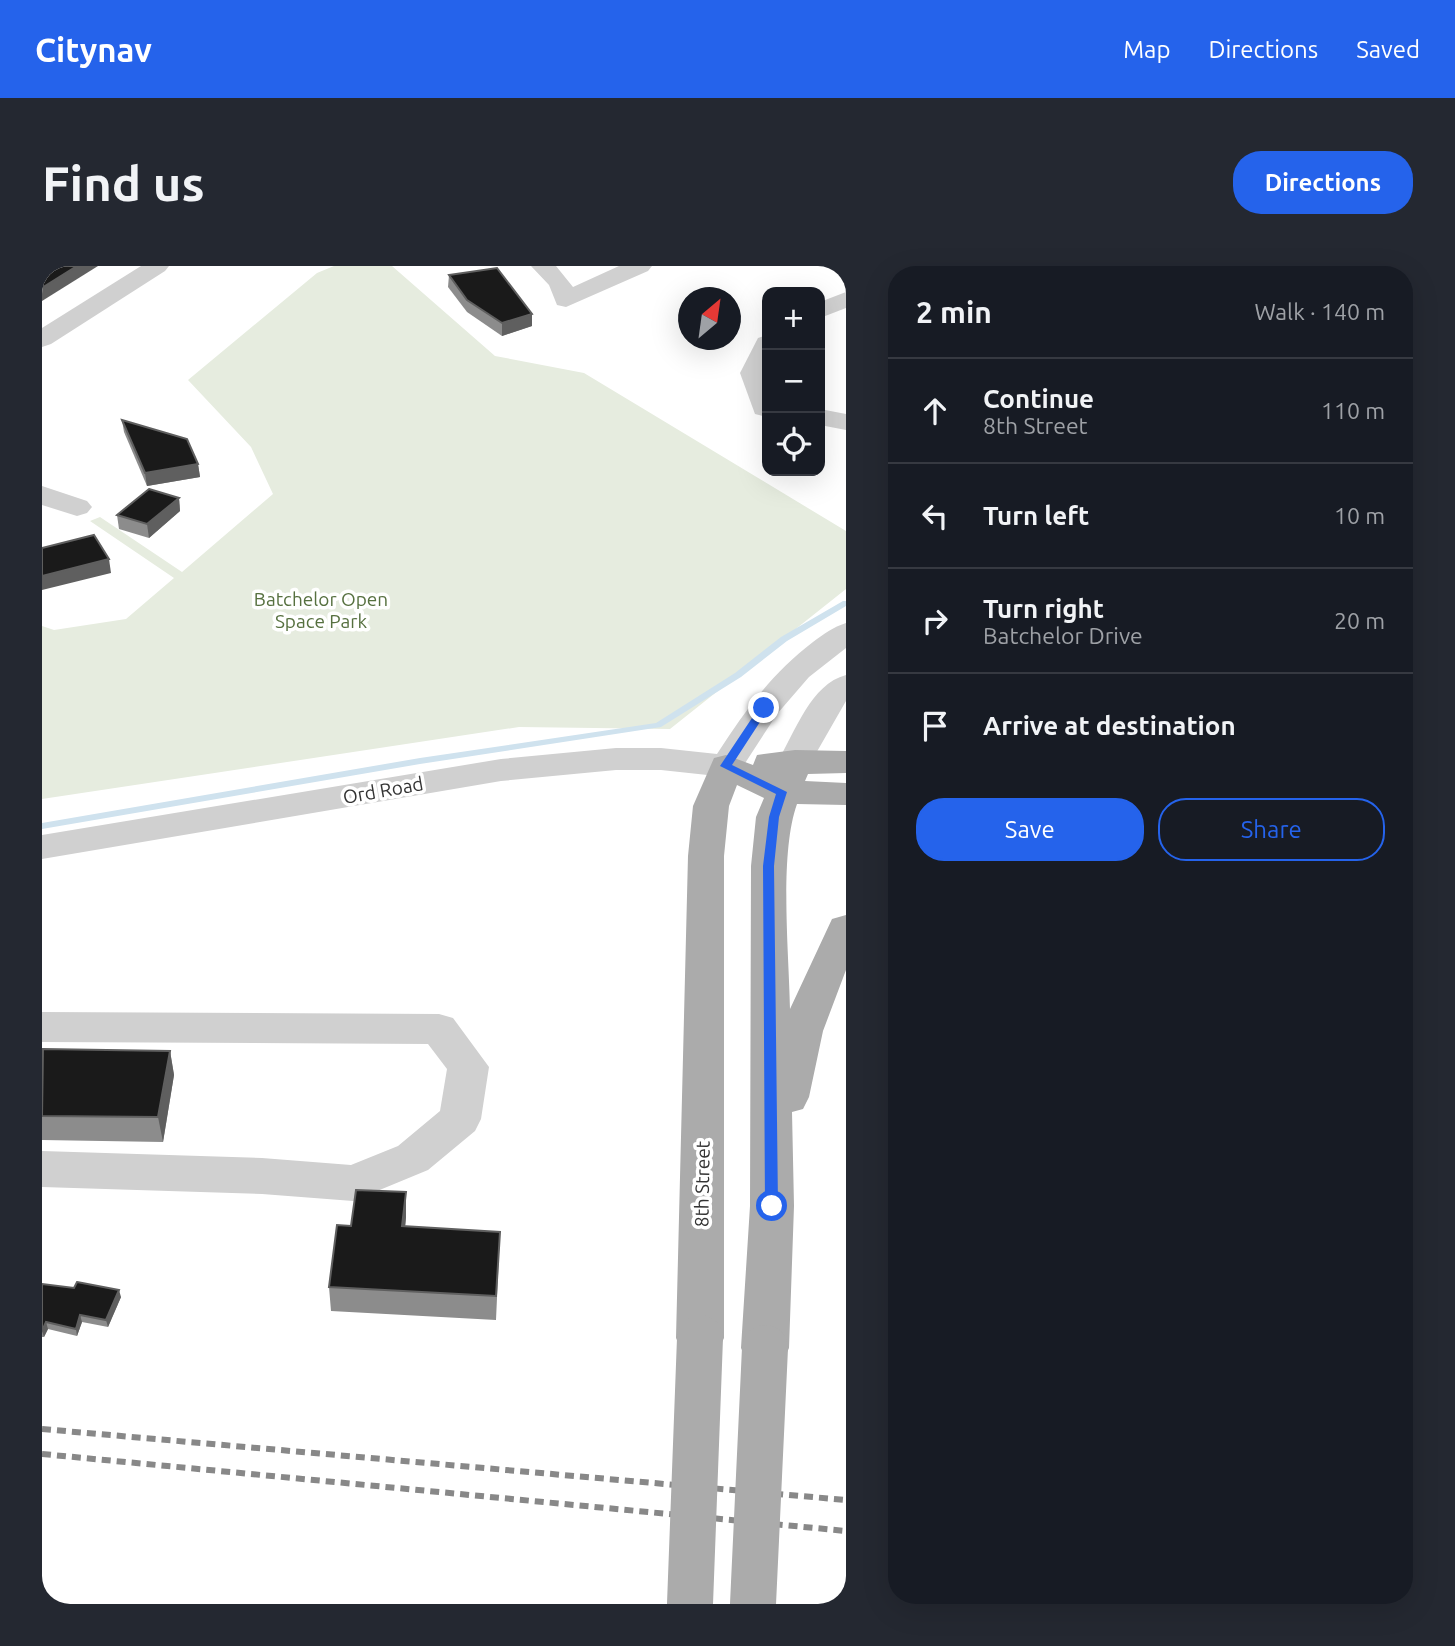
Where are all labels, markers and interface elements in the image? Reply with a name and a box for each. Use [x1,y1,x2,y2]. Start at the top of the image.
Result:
text: Citynav [35,31,152,68]
text: Map [1123,36,1170,63]
text: Directions [1208,36,1318,63]
text: Saved [1356,36,1420,63]
button: Directions [1233,151,1413,214]
text: Find us [42,155,205,210]
north arrow [678,287,741,350]
map controls [762,287,825,476]
button: + [762,287,825,350]
text: 2 min [916,295,992,329]
text: Walk · 140 m [1254,299,1385,324]
button: − [762,350,825,413]
text: Continue [983,384,1094,413]
icon: ahead [916,392,954,430]
text: 110 m [1321,398,1385,423]
button: locate [762,413,825,476]
text: 8th Street [983,413,1088,438]
icon: left [916,497,954,535]
text: Turn left [983,501,1089,530]
text: 10 m [1334,503,1385,528]
park label: Batchelor Open Space Park [254,588,388,632]
text: Turn right [983,594,1104,623]
icon: right [916,602,954,640]
text: 20 m [1334,608,1385,633]
text: Batchelor Drive [983,623,1143,648]
route end [748,692,779,723]
icon: arrive [916,707,954,745]
text: Arrive at destination [983,711,1236,740]
street label: Ord Road [341,772,425,808]
button: Save [916,798,1144,861]
button: Share [1158,798,1385,861]
street label: 8th Street [690,1140,714,1227]
route start [756,1190,787,1221]

